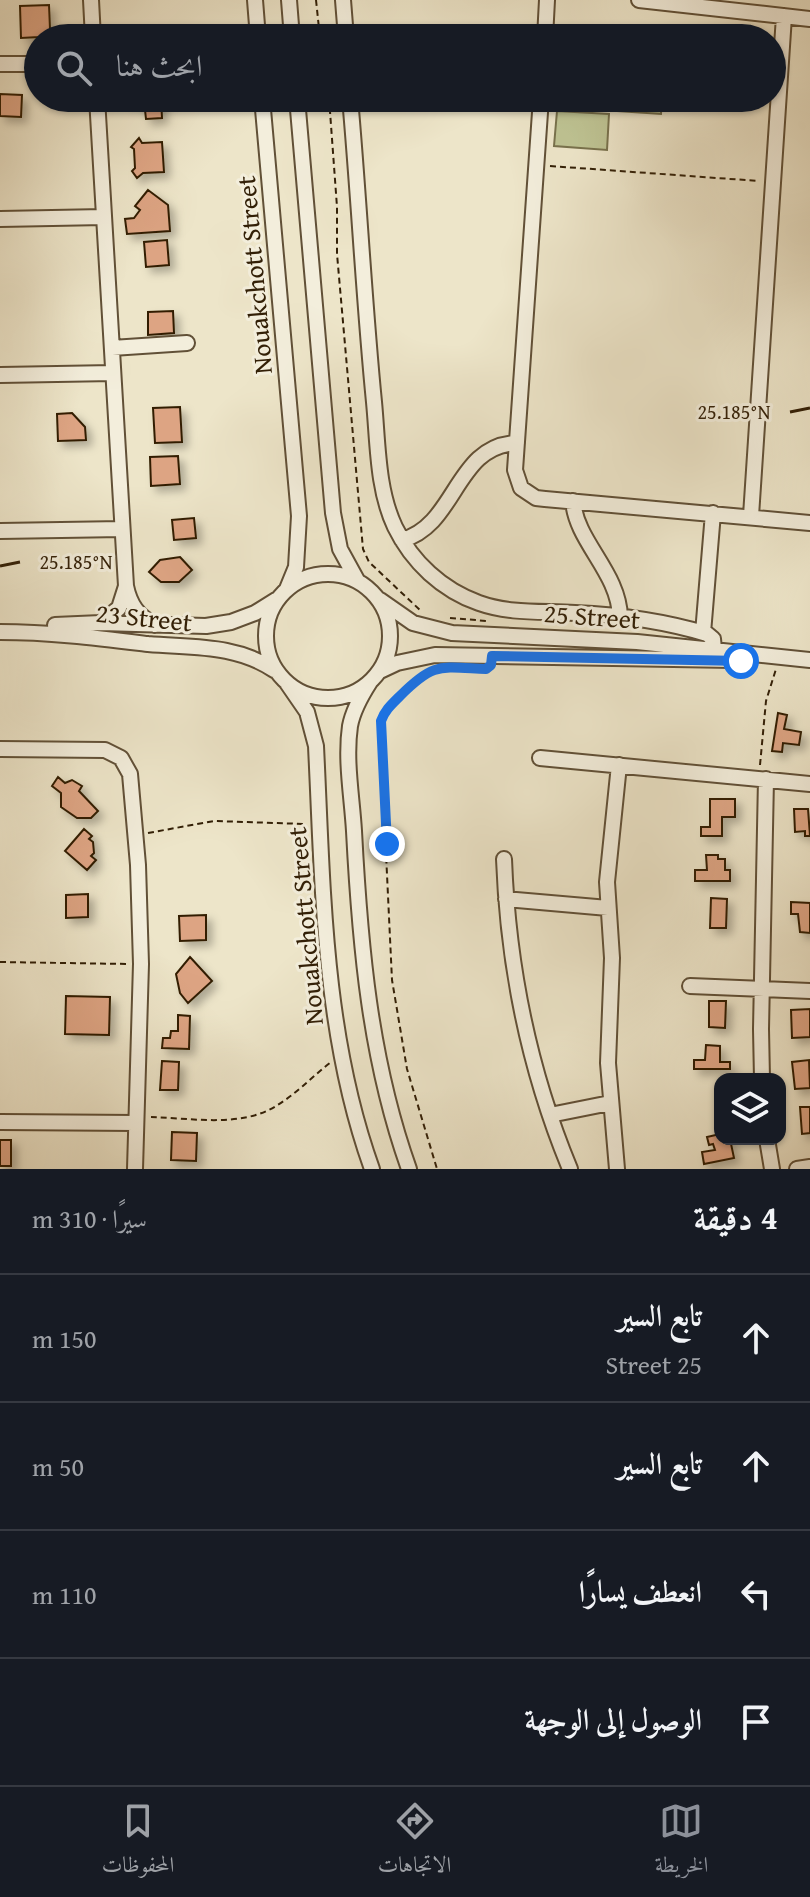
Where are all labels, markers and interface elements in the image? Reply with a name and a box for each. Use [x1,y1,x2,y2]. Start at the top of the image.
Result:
search box [24,24,786,112]
text: ابحث هنا [116,43,203,87]
icon: search [52,46,96,90]
street label: Nouakchott Street [226,174,282,376]
text: 25.185°N [697,397,771,426]
text: 25.185°N [39,547,113,576]
street label: 23 Street [94,593,194,641]
street label: 25 Street [542,593,642,639]
route start [723,643,759,679]
street label: Nouakchott Street [277,825,333,1027]
route end [369,826,405,862]
map controls [714,1073,786,1145]
button: layers [714,1073,786,1145]
text: 4 دقيقة [694,1192,778,1241]
text: سيرًا · 310 m [32,1199,147,1238]
text: تابع السير [617,1293,702,1337]
icon: ahead [734,1316,778,1360]
text: 150 m [32,1319,97,1358]
text: 25 Street [605,1345,702,1384]
text: تابع السير [617,1441,702,1485]
icon: ahead [734,1444,778,1488]
text: 50 m [32,1447,84,1486]
text: انعطف يسارًا [579,1569,702,1613]
icon: left [734,1572,778,1616]
text: 110 m [32,1575,97,1614]
text: الوصول إلى الوجهة [524,1697,702,1741]
icon: arrive [734,1700,778,1744]
tab: المحفوظات [102,1799,174,1886]
tab: الاتجاهات [378,1799,451,1886]
tab: الخريطة [655,1799,708,1886]

